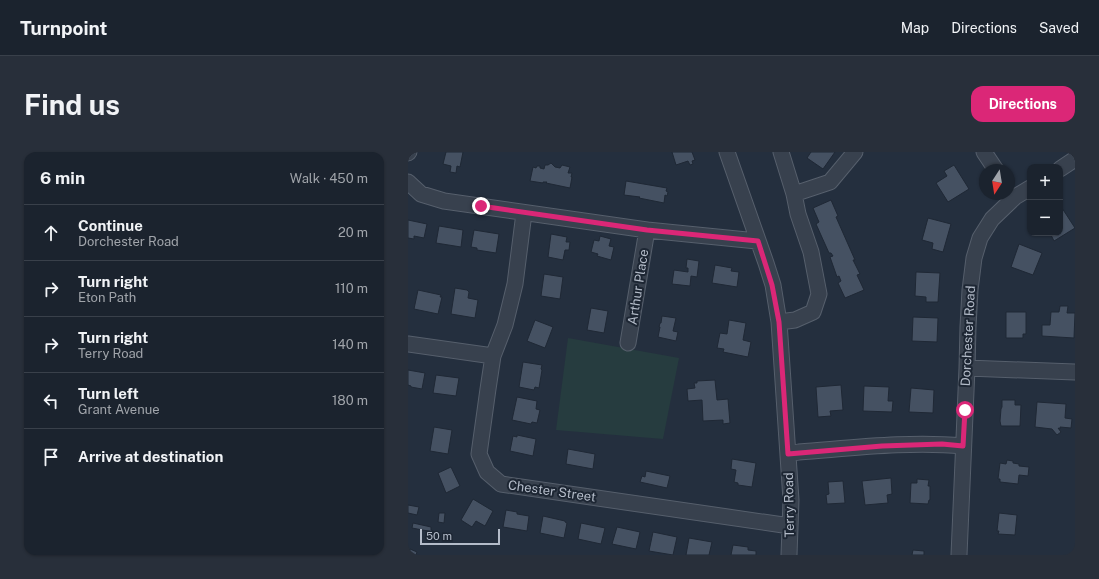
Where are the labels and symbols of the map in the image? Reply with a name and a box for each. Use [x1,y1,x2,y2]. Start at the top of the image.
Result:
north arrow [979,164,1015,200]
route end [472,197,490,215]
street label: Arthur Place [625,248,651,326]
street label: Dorchester Road [958,285,978,387]
route start [956,401,974,419]
street label: Terry Road [781,472,797,538]
street label: Chester Street [507,477,597,505]
scale bar [420,527,500,546]

